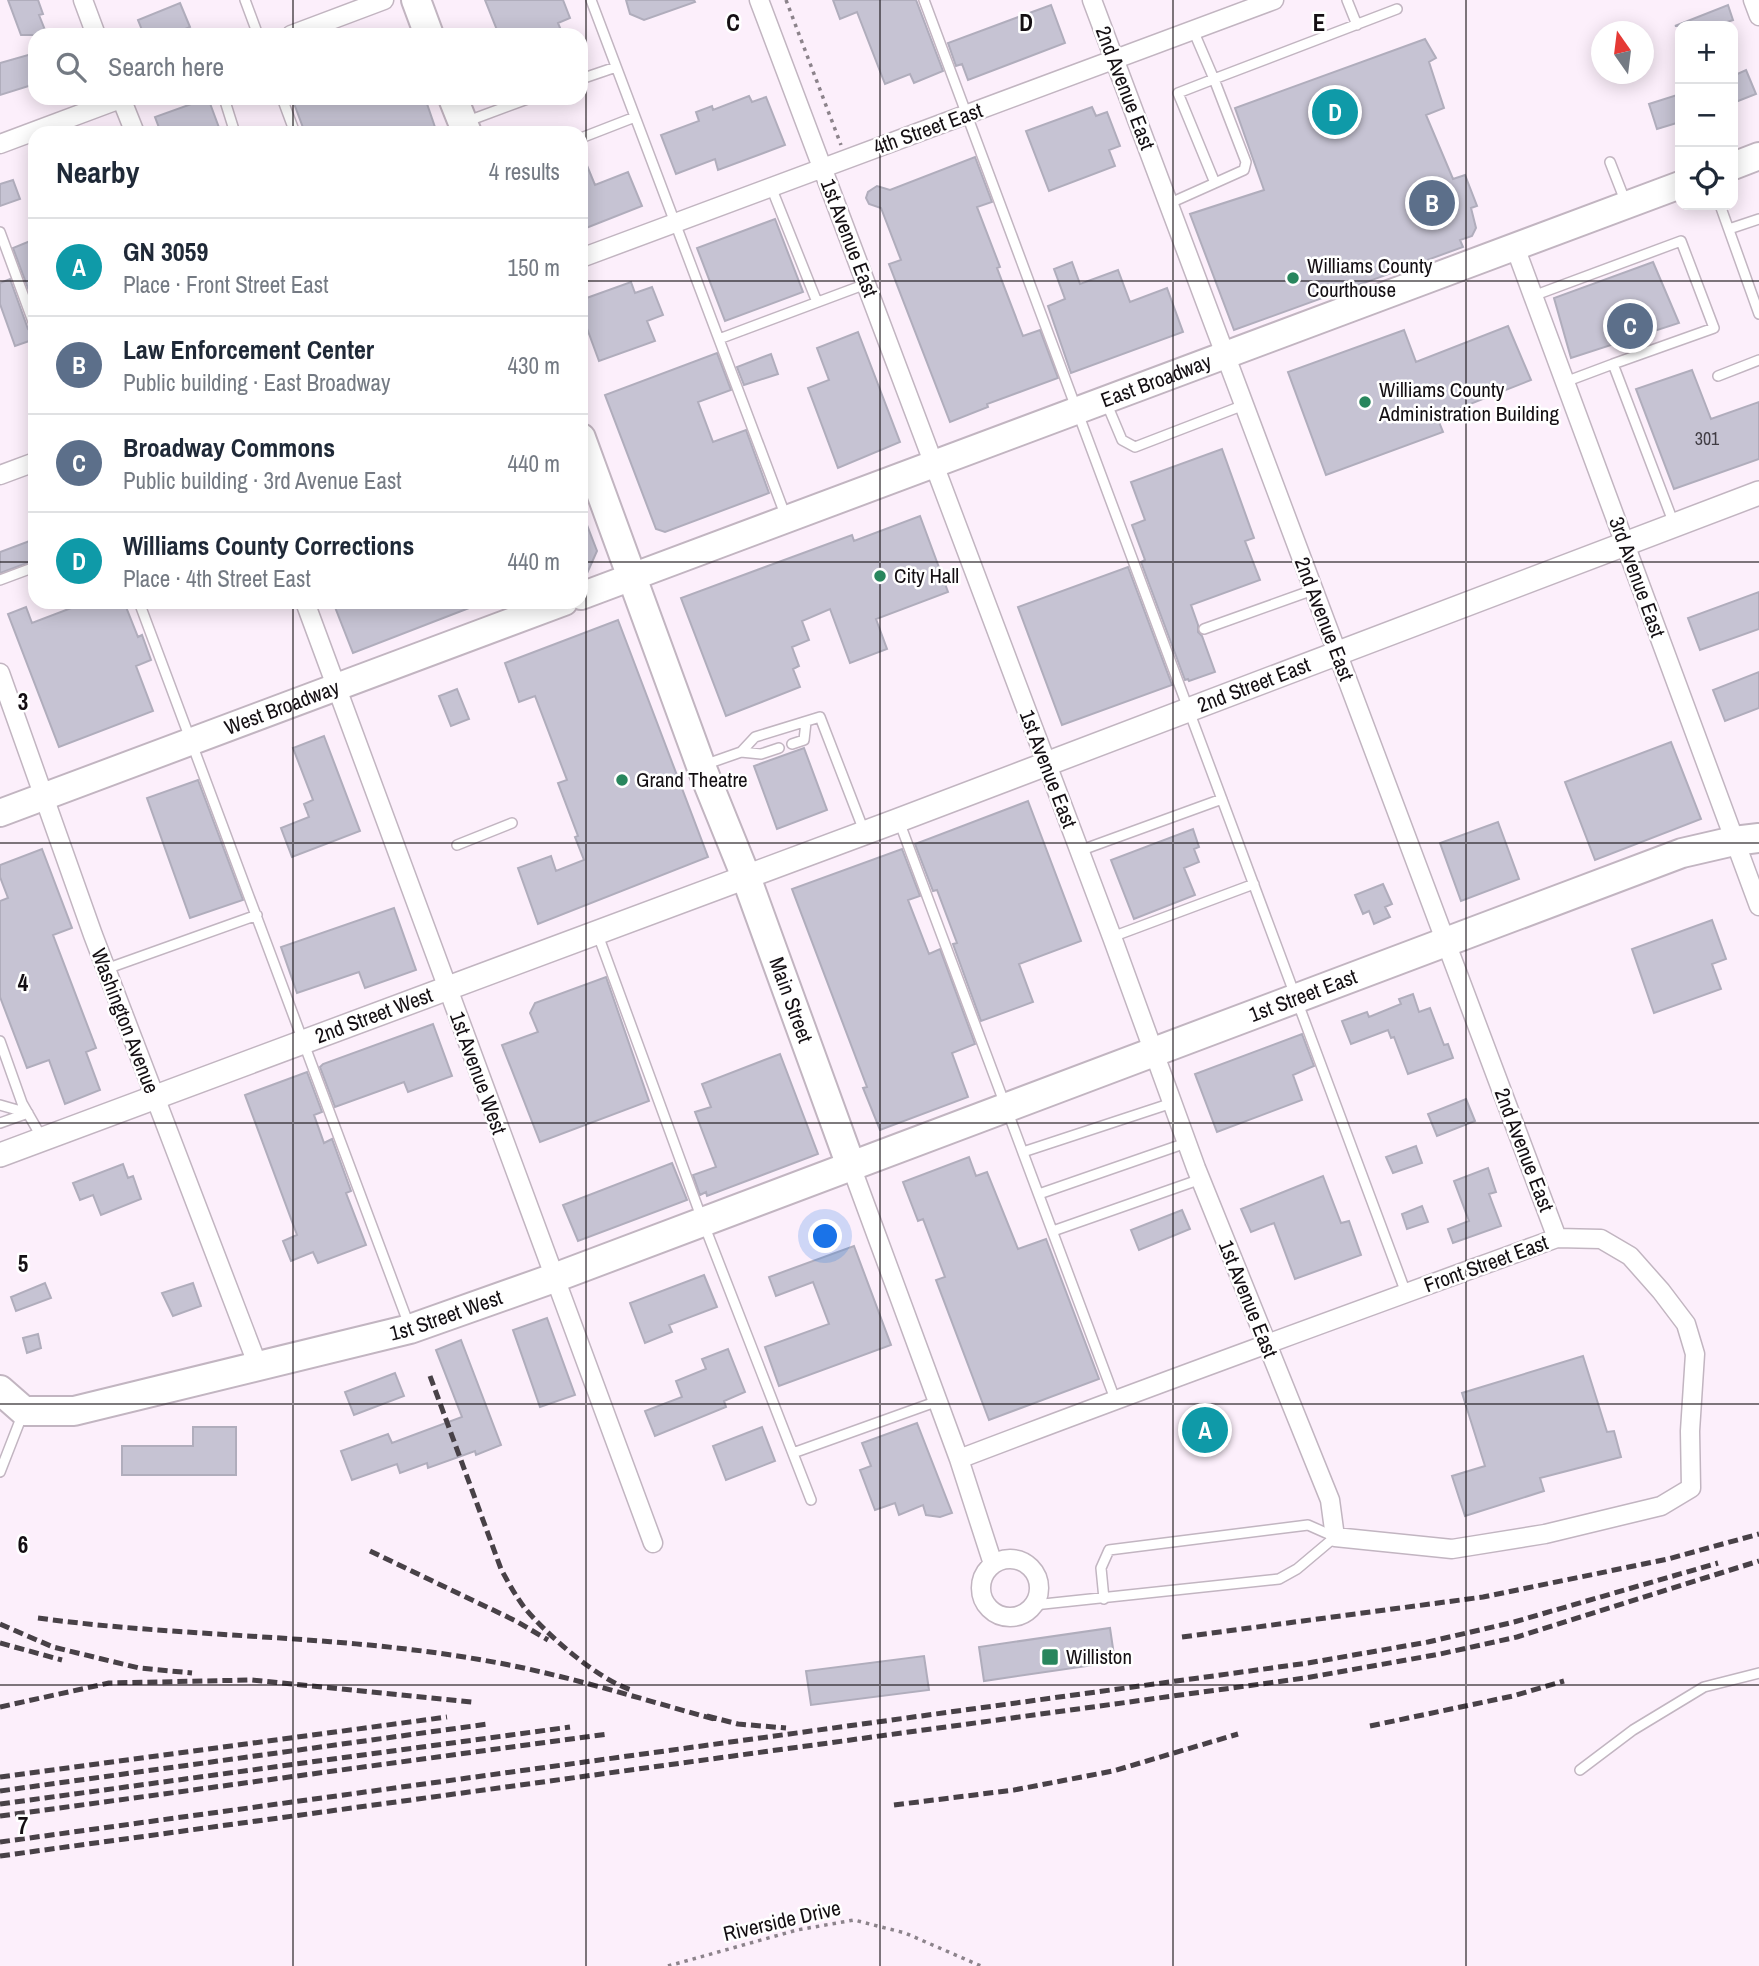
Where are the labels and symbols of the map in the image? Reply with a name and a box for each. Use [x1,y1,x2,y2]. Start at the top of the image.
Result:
text: C [726,7,740,38]
text: D [1019,7,1033,38]
text: E [1313,7,1325,38]
north arrow [1591,21,1654,84]
street label: 2nd Avenue East [1089,22,1162,154]
pin: D [1312,86,1358,138]
street label: 4th Street East [869,95,987,162]
street label: 1st Avenue East [814,175,885,301]
pin: B [1409,177,1455,229]
place label: Williams County Courthouse [1307,251,1433,304]
marker: Williams County Courthouse [1285,270,1301,286]
pin: C [1607,300,1653,352]
street label: East Broadway [1097,346,1216,414]
place label: Williams County Administration Building [1378,375,1559,428]
marker: Williams County Administration Building [1357,394,1373,410]
house number: 301 [1695,426,1720,451]
street label: 3rd Avenue East [1602,513,1673,641]
street label: 2nd Avenue East [1288,553,1361,685]
place label: City Hall [894,561,959,590]
marker: City Hall [872,568,888,584]
street label: 2nd Street East [1193,650,1315,719]
street label: West Broadway [220,672,344,742]
text: 3 [18,686,28,717]
street label: 1st Avenue East [1013,706,1084,832]
place label: Grand Theatre [636,765,748,794]
marker: Grand Theatre [614,772,630,788]
street label: Washington Avenue [84,944,166,1098]
street label: Main Street [762,953,820,1047]
street label: 1st Street East [1245,962,1361,1029]
text: 4 [18,967,29,998]
street label: 2nd Street West [311,980,437,1050]
street label: 1st Avenue West [443,1007,514,1138]
street label: 2nd Avenue East [1488,1084,1561,1216]
your location [808,1219,842,1253]
street label: Front Street East [1420,1228,1552,1299]
street label: 1st Avenue East [1212,1236,1285,1362]
text: 5 [18,1248,28,1279]
street label: 1st Street West [387,1282,506,1347]
pin: A [1182,1404,1228,1456]
text: 6 [18,1529,28,1560]
place label: Williston [1066,1642,1132,1671]
marker: Williston [1040,1647,1060,1667]
text: 7 [18,1810,28,1841]
street label: Riverside Drive [720,1893,843,1948]

